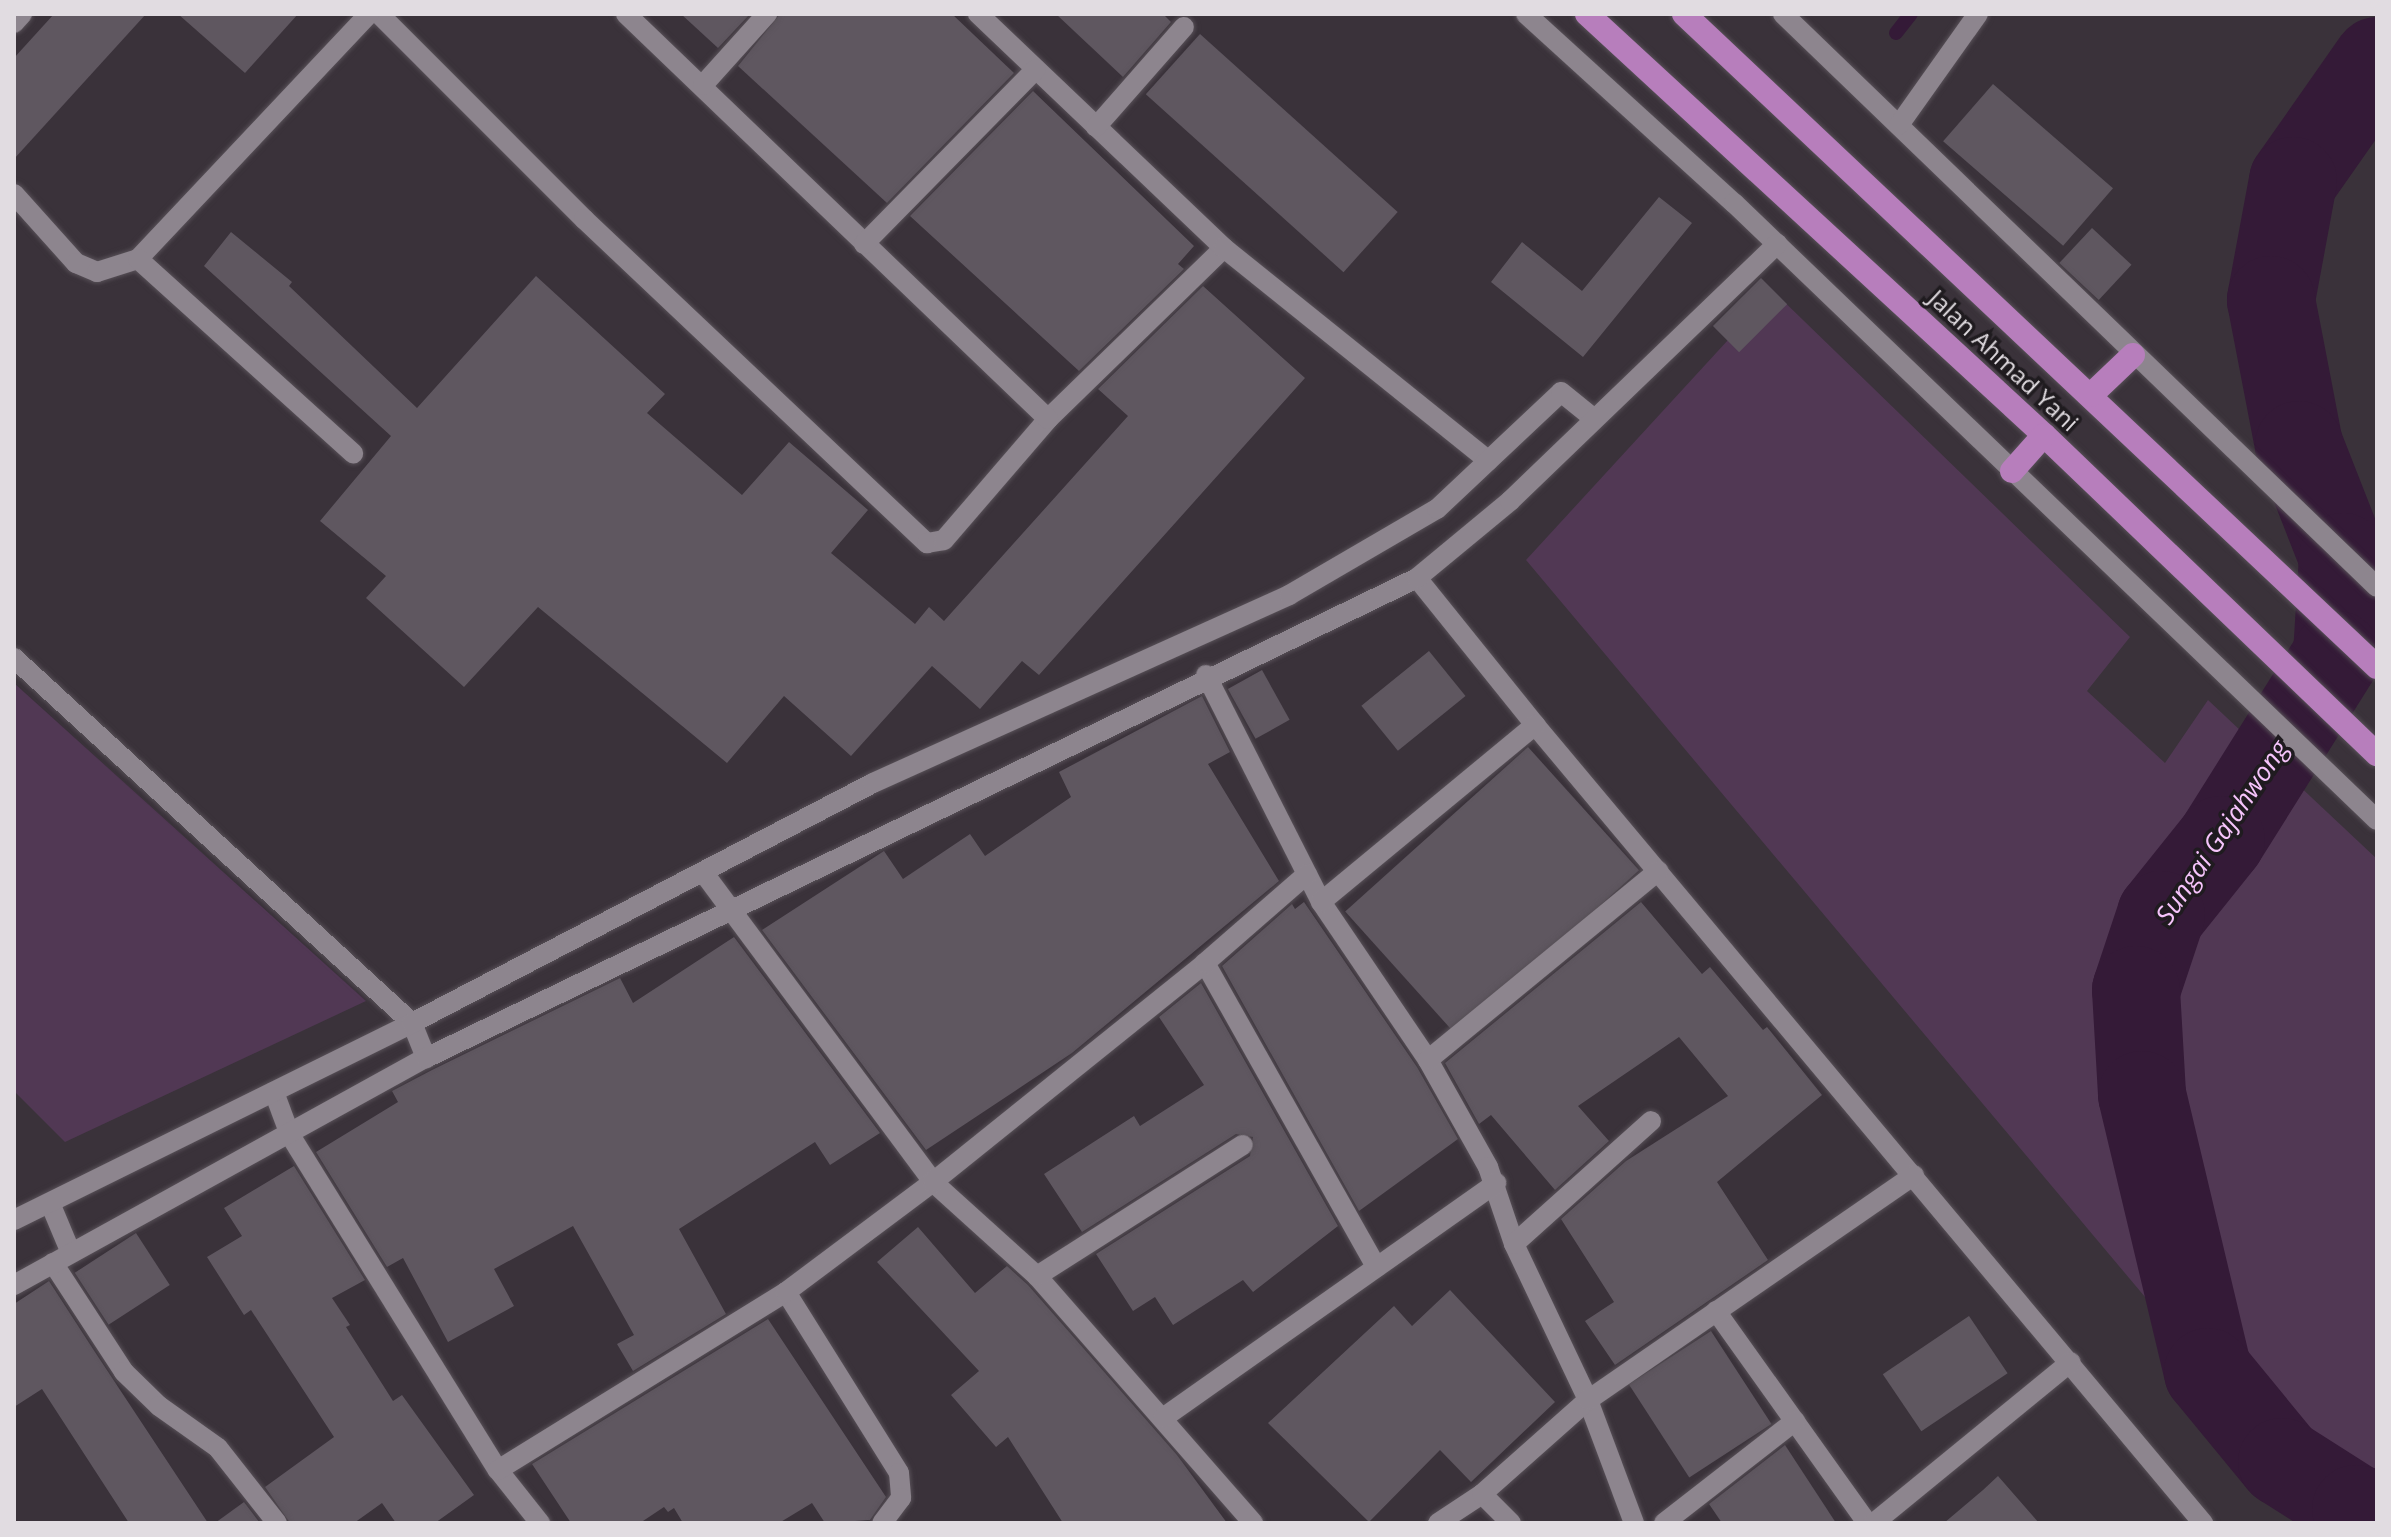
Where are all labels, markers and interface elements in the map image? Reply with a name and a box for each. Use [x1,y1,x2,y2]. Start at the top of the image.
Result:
street label: Jalan Ahmad Yani [1923,283,2085,437]
water label: Sungai Gajahwong [2149,734,2295,930]

